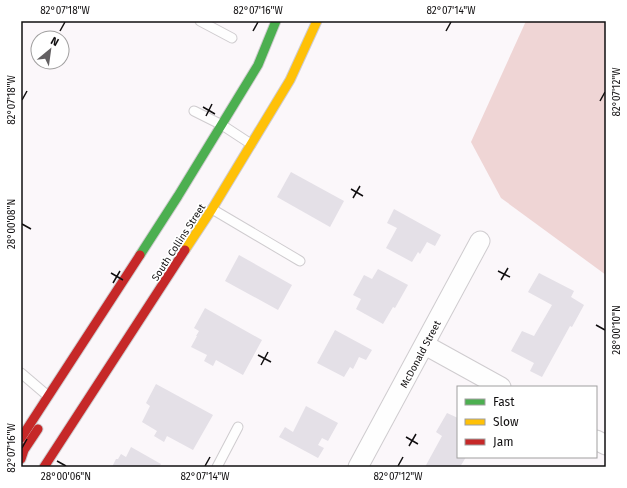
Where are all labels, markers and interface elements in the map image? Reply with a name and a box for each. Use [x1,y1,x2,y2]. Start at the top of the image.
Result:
text: 82°07'18"W [40,5,91,17]
text: 82°07'16"W [233,5,283,17]
text: 82°07'14"W [426,5,476,17]
north arrow [30,30,70,70]
text: N [48,34,61,49]
text: 82°07'12"W [611,67,623,117]
text: 82°07'18"W [6,74,18,125]
text: 28°00'08"N [6,199,18,249]
street label: South Collins Street [149,201,208,283]
text: 28°00'10"N [611,305,623,355]
street label: McDonald Street [398,318,444,390]
legend [457,386,597,458]
text: Fast [493,395,515,409]
text: Slow [493,415,519,429]
text: 82°07'16"W [6,423,18,473]
text: Jam [493,435,513,449]
text: 28°00'06"N [41,471,91,483]
text: 82°07'14"W [180,471,230,483]
text: 82°07'12"W [373,471,423,483]

